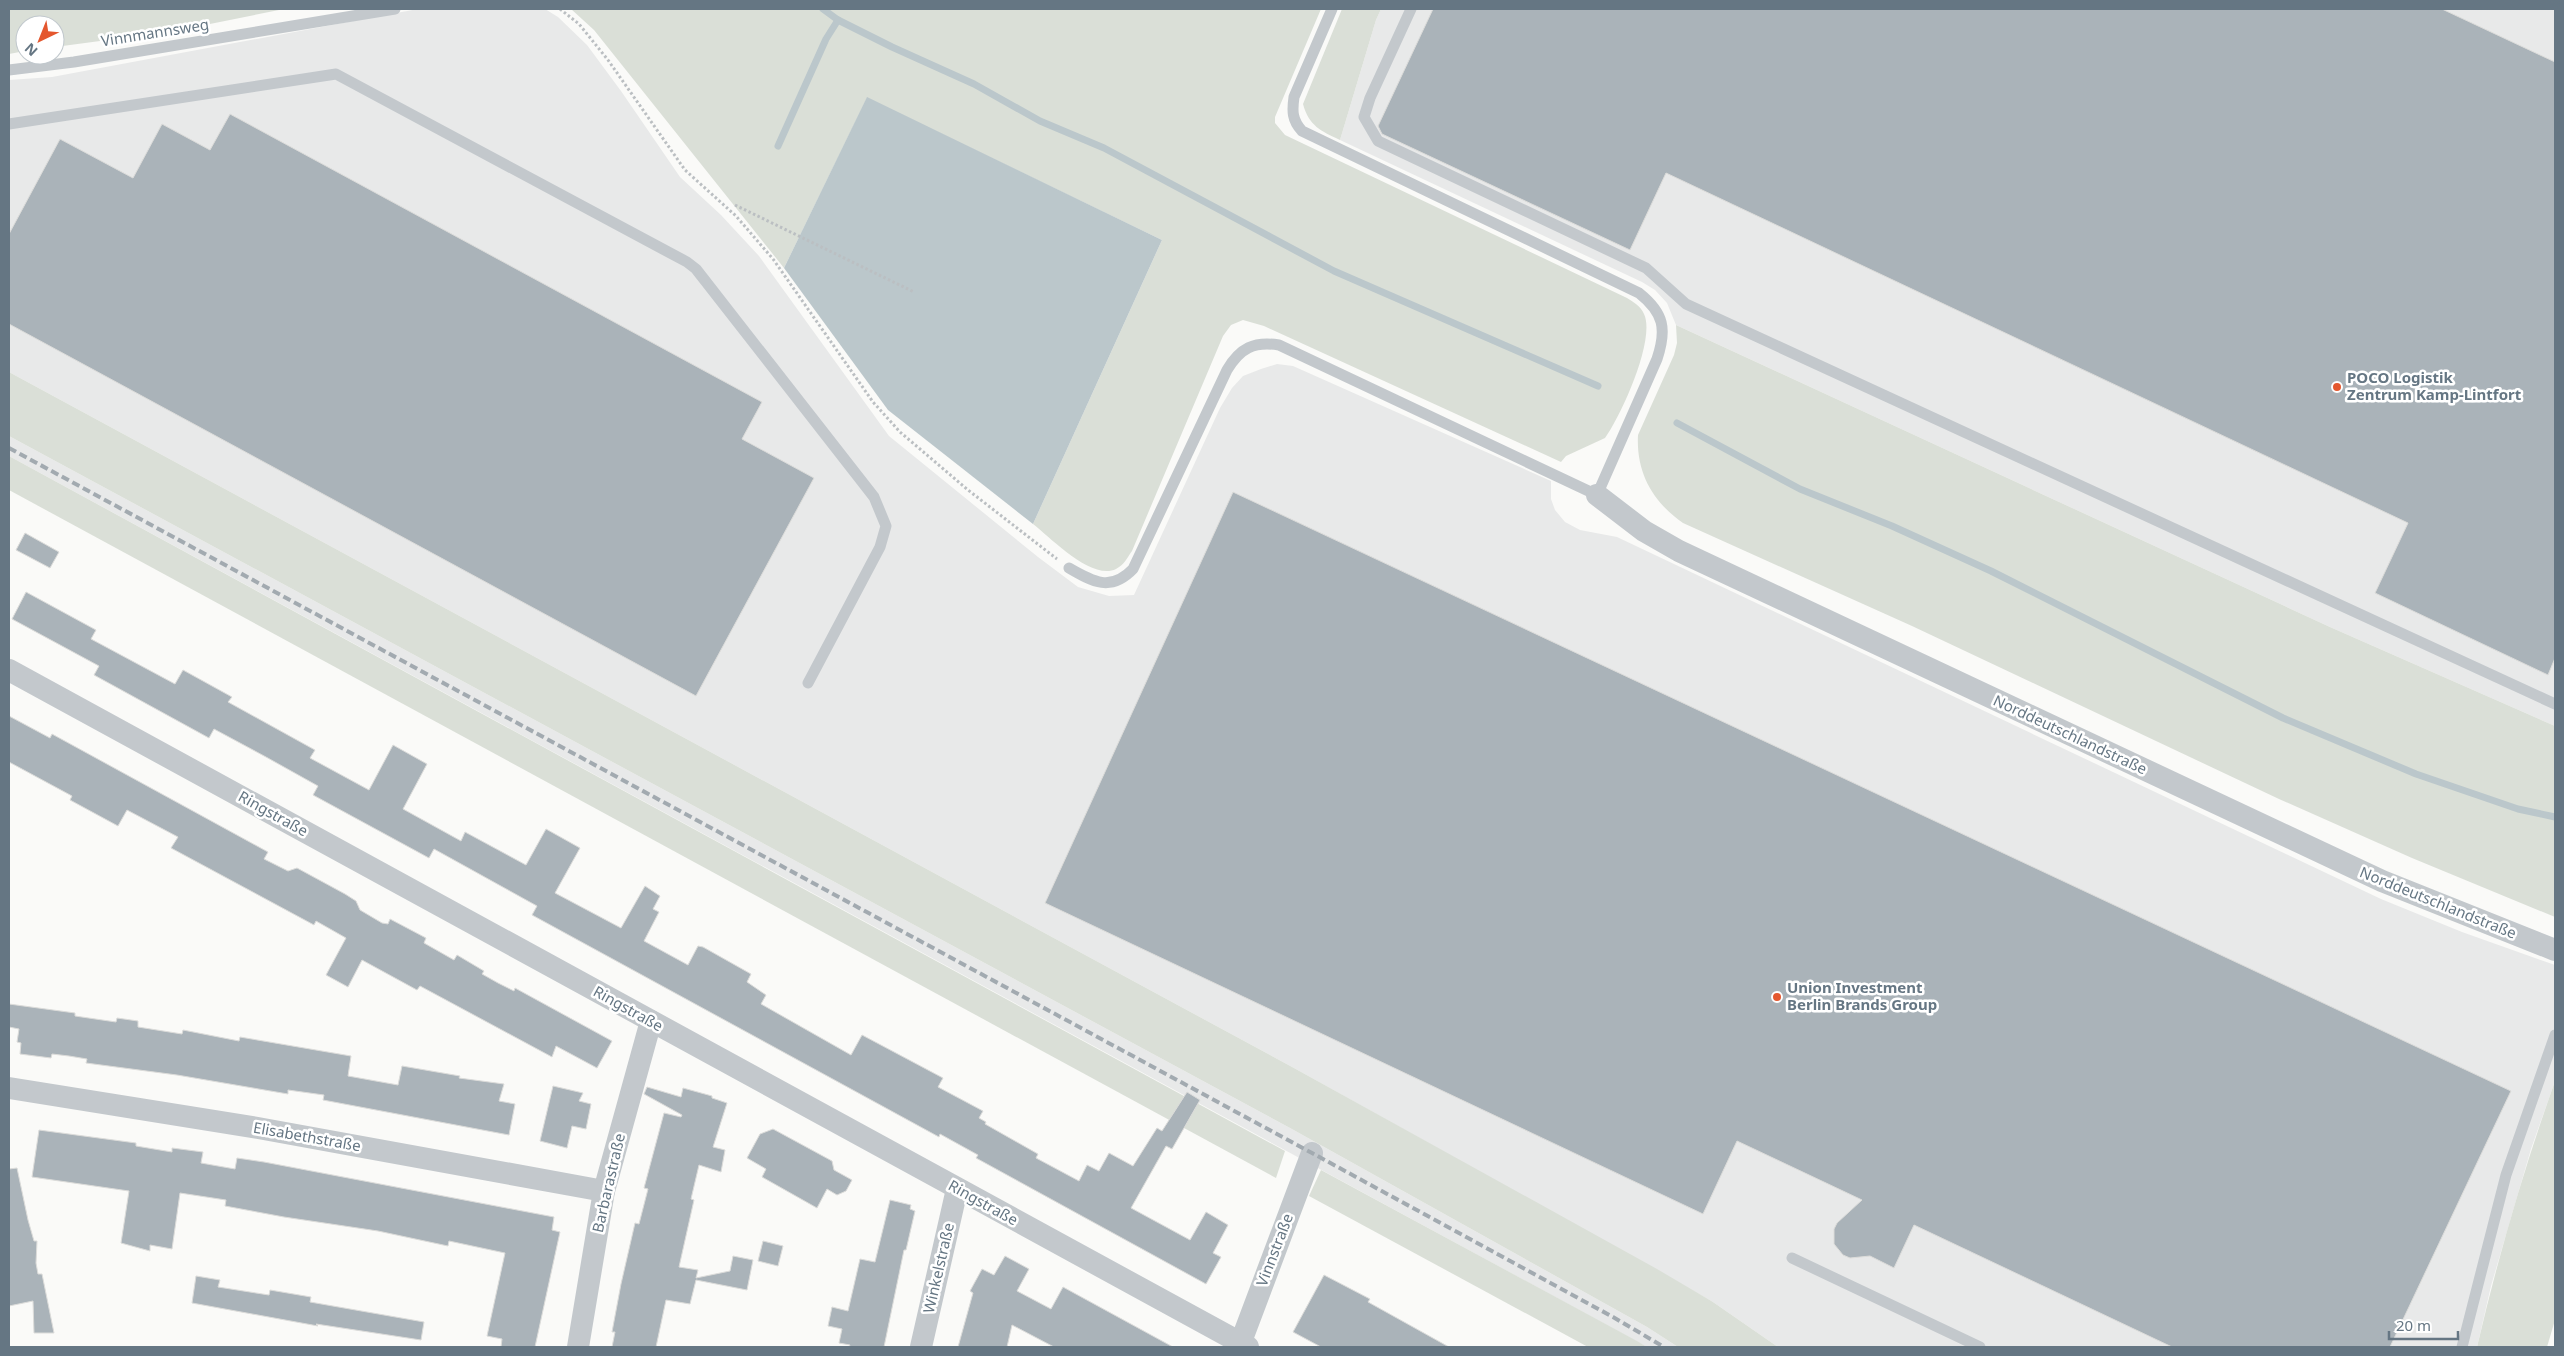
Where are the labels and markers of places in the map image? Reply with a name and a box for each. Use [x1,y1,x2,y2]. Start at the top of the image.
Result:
place label: POCO Logistik Zentrum Kamp-Lintfort [2347,367,2522,404]
marker: POCO Logistik Zentrum Kamp-Lintfort [2331,381,2343,393]
place label: Union Investment Berlin Brands Group [1787,977,1937,1014]
marker: Union Investment Berlin Brands Group [1771,991,1783,1003]

